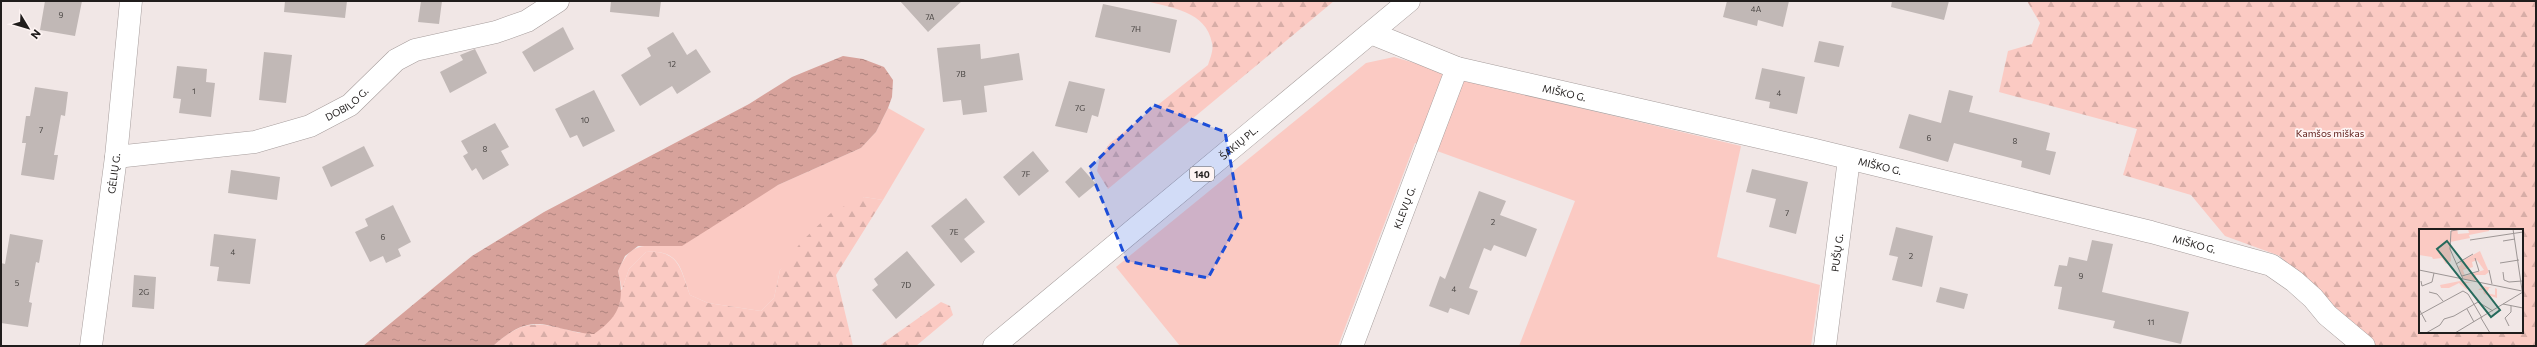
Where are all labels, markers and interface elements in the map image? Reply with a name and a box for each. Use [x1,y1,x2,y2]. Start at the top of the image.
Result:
house number: 4A [1751,4,1762,14]
north arrow [8,8,48,48]
house number: 9 [59,10,64,20]
house number: 7A [925,12,935,22]
house number: 7H [1131,24,1141,34]
text: N [29,27,44,42]
house number: 12 [668,59,676,69]
house number: 7B [956,69,966,79]
street label: MIŠKO G. [1541,82,1587,103]
street label: DOBILO G. [323,85,371,123]
house number: 1 [192,86,196,96]
house number: 4 [1777,88,1782,98]
house number: 7G [1075,103,1085,113]
house number: 10 [581,115,589,125]
street label: ŠAKIŲ PL. [1217,123,1260,162]
house number: 7 [39,125,43,135]
park label: Kamšos miškas [2296,127,2365,139]
house number: 6 [1927,133,1932,143]
house number: 8 [2013,136,2018,146]
house number: 8 [483,144,488,154]
street label: GĖLIŲ G. [105,153,122,194]
street label: MIŠKO G. [1857,155,1903,177]
road number: 140 [1190,167,1214,181]
house number: 7F [1022,169,1031,179]
street label: KLEVŲ G. [1391,185,1418,230]
house number: 7 [1785,208,1789,218]
house number: 2 [1491,217,1496,227]
house number: 7E [950,227,959,237]
inset map [2419,229,2523,333]
house number: 6 [381,232,386,242]
street label: MIŠKO G. [2171,232,2217,256]
street label: PUŠŲ G. [1829,233,1845,273]
house number: 4 [231,247,236,257]
house number: 2 [1909,251,1914,261]
house number: 9 [2079,271,2084,281]
house number: 5 [15,278,20,288]
house number: 7D [901,280,911,290]
house number: 4 [1452,284,1457,294]
house number: 2G [139,287,149,297]
house number: 11 [2148,317,2154,327]

